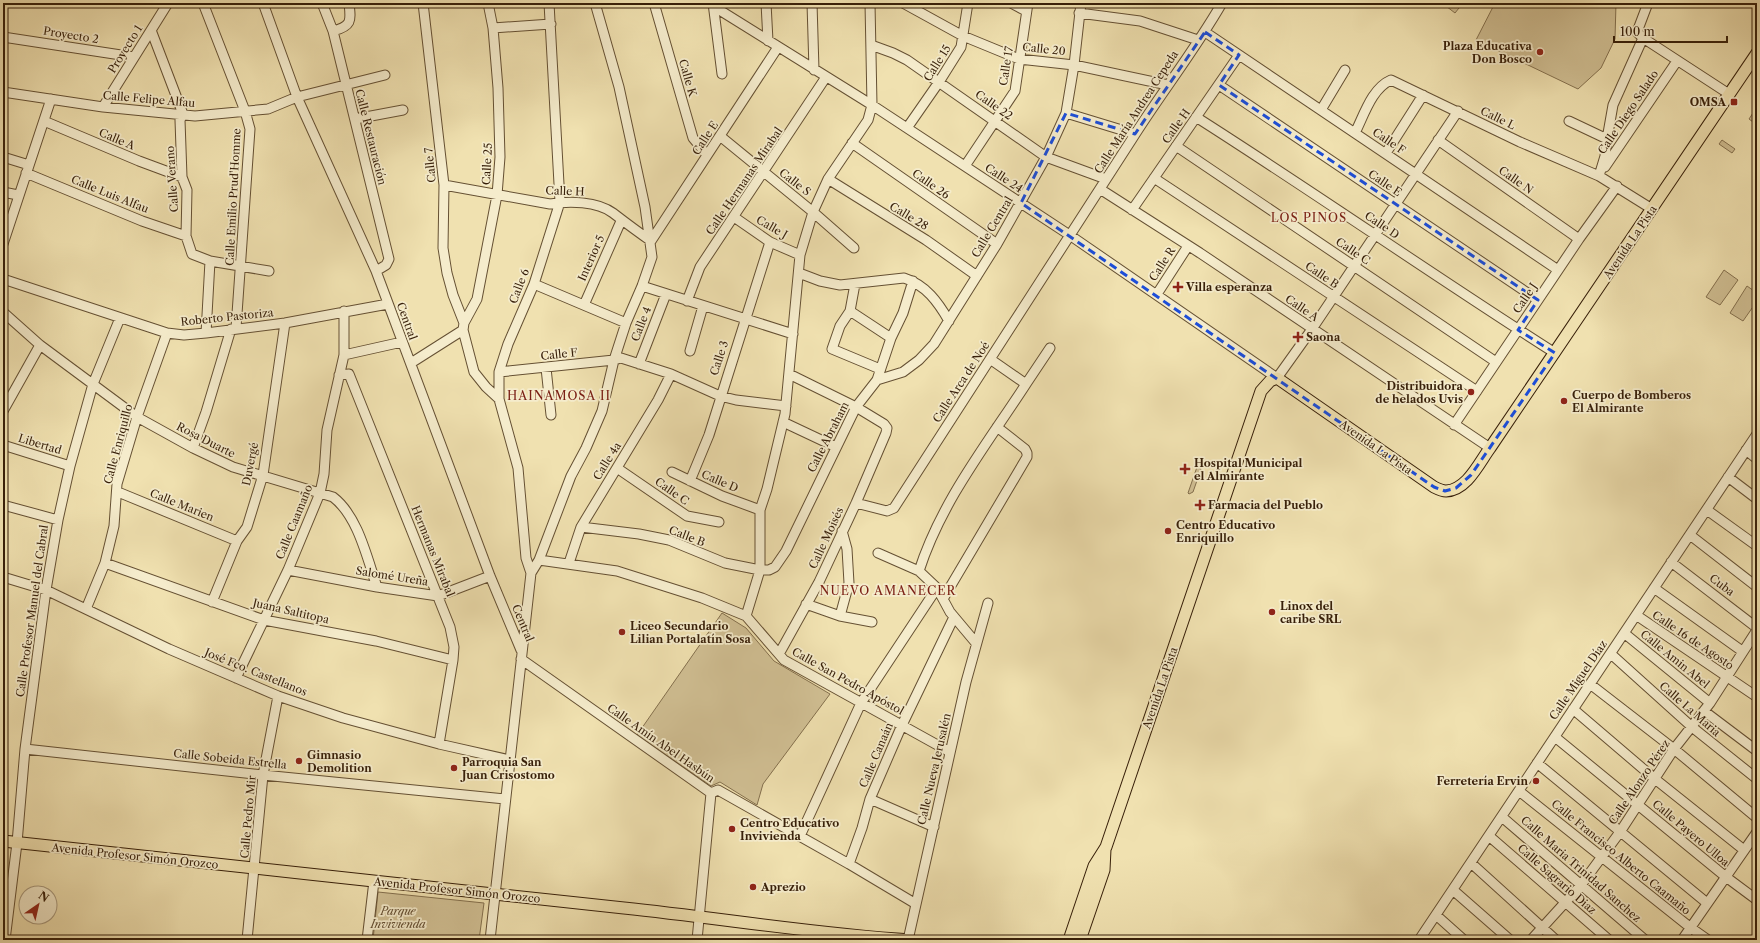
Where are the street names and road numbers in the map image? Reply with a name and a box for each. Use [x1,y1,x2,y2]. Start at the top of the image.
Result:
street label: Proyecto 1 [105,22,145,76]
street label: Proyecto 2 [42,24,100,46]
street label: Calle 20 [1022,40,1066,58]
street label: Calle 15 [920,42,954,84]
street label: Calle 17 [996,45,1016,87]
street label: Calle María Andrea Cepeda [1091,48,1181,176]
street label: Calle K [676,58,700,99]
street label: Calle Diego Salado [1595,67,1662,157]
street label: Calle 22 [973,87,1015,123]
street label: Calle Felipe Alfau [102,88,196,110]
street label: Calle Restauración [352,88,390,187]
street label: Calle L [1478,104,1518,133]
street label: Calle H [1159,106,1193,146]
street label: Calle E [689,118,721,158]
street label: Calle Hermanas Mirabal [703,124,786,238]
street label: Calle A [97,125,138,153]
street label: Calle F [1370,125,1408,157]
street label: Calle Emilio Prud'Homme [222,128,244,266]
street label: Calle 25 [479,143,495,185]
street label: Calle Verano [163,145,181,213]
street label: Calle 7 [421,146,439,183]
street label: Calle 24 [982,161,1026,195]
street label: Calle N [1496,163,1536,197]
street label: Calle S [776,165,814,199]
street label: Calle 26 [910,166,953,202]
street label: Calle E [1366,167,1405,200]
street label: Calle Luis Alfau [69,172,151,216]
street label: Calle H [545,183,585,199]
street label: Calle Central [968,193,1016,260]
street label: Calle 28 [887,199,931,233]
street label: Avenida La Pista [1600,202,1660,282]
street label: Calle D [1362,208,1402,242]
street label: Calle J [754,212,790,242]
street label: Interior 5 [575,233,607,283]
street label: Calle C [1333,234,1373,268]
street label: Calle R [1146,243,1179,284]
street label: Calle B [1303,259,1342,291]
street label: Calle 6 [506,266,532,305]
street label: Calle J [1510,280,1540,316]
street label: Calle A [1282,292,1322,325]
street label: Central [394,300,421,342]
street label: Roberto Pastoriza [180,305,274,329]
street label: Calle 4 [628,305,654,343]
street label: Calle 3 [707,339,731,377]
street label: Calle Arca de Noé [930,339,992,425]
street label: Calle F [540,345,578,363]
street label: Calle Abraham [804,399,852,475]
street label: Calle Enriquillo [101,402,135,486]
street label: Avenida La Pista [1336,416,1415,477]
street label: Rosa Duarte [174,419,238,461]
street label: Libertad [17,431,64,457]
street label: Calle 4a [590,439,624,483]
street label: Duvergé [239,441,261,487]
street label: Calle D [699,467,741,495]
street label: Calle C [652,474,692,508]
street label: Calle Caamaño [273,482,315,561]
street label: Calle Marien [148,486,216,524]
street label: Hermanas Mirabal [408,503,458,599]
street label: Calle Moisés [806,505,847,571]
street label: Calle Profesor Manuel del Cabral [13,523,51,698]
street label: Calle B [667,523,707,549]
street label: Salomé Ureña [355,563,429,589]
street label: Cuba [1707,571,1737,599]
street label: Juana Saltitopa [250,595,331,627]
street label: Central [509,602,537,644]
street label: Calle 16 de Agosto [1650,608,1737,673]
street label: Calle Amin Abel [1638,627,1713,692]
street label: Calle Miguel Díaz [1546,637,1610,722]
street label: José Fco. Castellanos [201,644,309,699]
street label: Calle San Pedro Apóstol [790,644,907,718]
street label: Avenida La Pista [1139,645,1181,732]
street label: Calle La Maria [1657,679,1724,739]
street label: Calle Amín Abel Hasbún [605,701,717,785]
street label: Calle Nueva Jerusalén [914,712,954,826]
street label: Calle Canaán [856,720,896,790]
street label: Calle Alonzo Pérez [1605,737,1673,827]
street label: Calle Sobeida Estrella [173,746,288,772]
street label: Calle Pedro Mir [237,775,259,859]
street label: Calle Francisco Alberto Caamaño [1548,796,1694,918]
street label: Calle Payero Ulloa [1650,797,1733,869]
street label: Calle Maria Trinidad Sanchez [1518,813,1644,925]
street label: Avenida Profesor Simón Orozco [50,840,219,872]
street label: Calle Sagrario Diaz [1515,841,1600,917]
street label: Avenida Profesor Simón Orozco [372,874,541,906]

